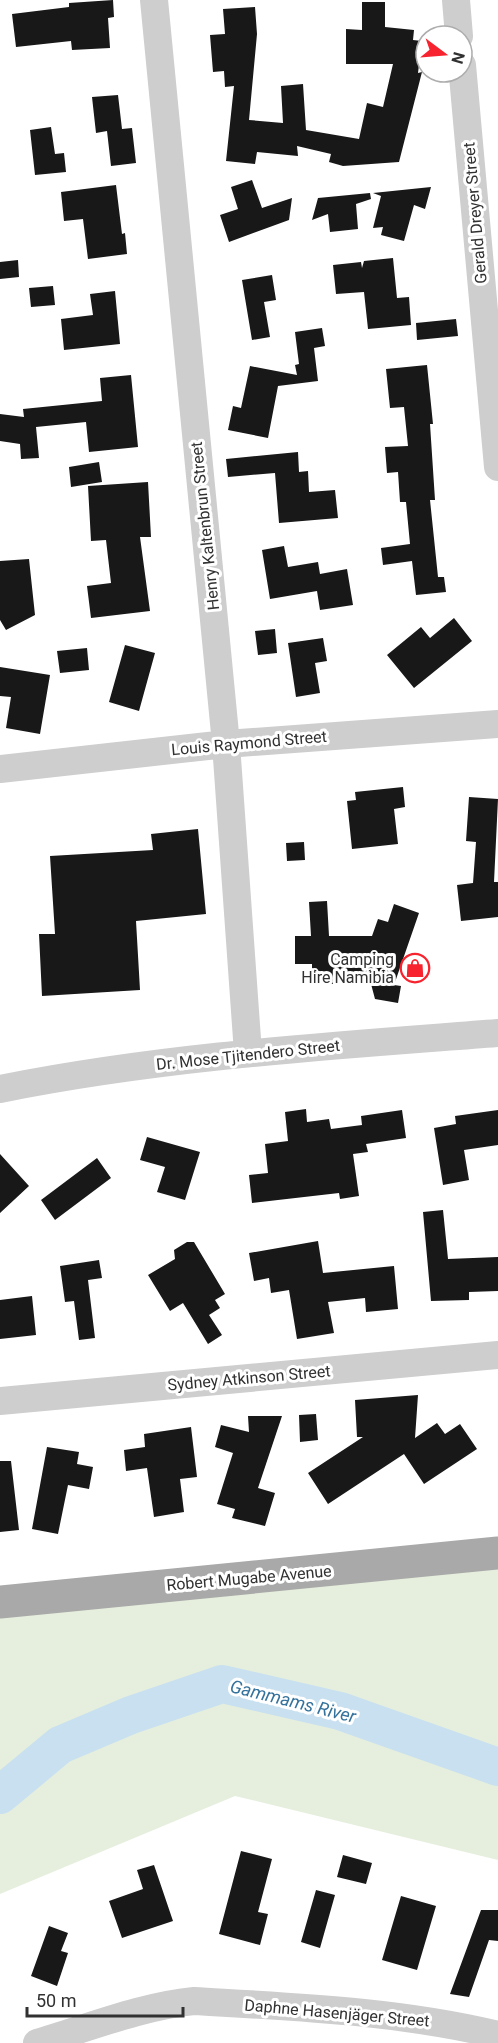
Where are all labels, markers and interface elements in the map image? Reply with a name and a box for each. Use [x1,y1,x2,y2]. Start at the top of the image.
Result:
north arrow [414,24,474,84]
text: N [447,50,469,66]
street label: Gerald Dreyer Street [459,142,491,284]
street label: Henry Kaltenbrun Street [187,441,223,611]
street label: Louis Raymond Street [171,727,327,759]
place label: Camping Hire Namibia [301,950,394,987]
shop icon: Camping Hire Namibia [399,952,431,984]
street label: Dr. Mose Tjitendero Street [155,1036,341,1074]
street label: Sydney Atkinson Street [167,1361,331,1395]
street label: Robert Mugabe Avenue [166,1561,332,1595]
water label: Gammams River [228,1675,359,1727]
scale bar [27,1980,183,2018]
text: 50 m [36,1990,76,2011]
street label: Daphne Hasenjäger Street [244,1995,430,2031]

